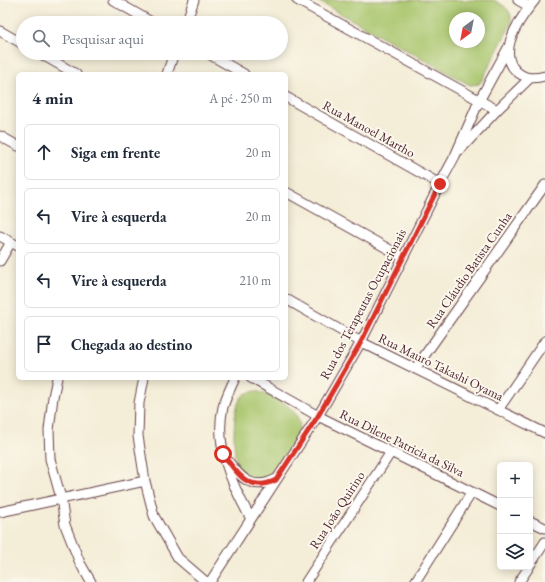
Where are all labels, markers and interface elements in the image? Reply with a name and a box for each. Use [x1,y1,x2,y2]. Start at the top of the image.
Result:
north arrow [449,12,485,48]
search box [16,16,288,60]
icon: search [30,27,52,49]
text: Pesquisar aqui [62,29,144,48]
text: 4 min [32,87,73,109]
text: A pé · 250 m [209,90,272,107]
street label: Rua Manoel Martho [320,97,418,161]
icon: ahead [33,141,55,163]
text: Siga em frente [71,143,160,162]
text: 20 m [246,144,271,161]
route end [431,175,449,193]
icon: left [33,205,55,227]
text: Vire à esquerda [71,207,167,226]
text: 20 m [246,208,271,225]
street label: Rua Cláudio Batista Cunha [422,208,516,331]
street label: Rua dos Terapeutas Ocupacionais [316,226,410,382]
icon: left [33,269,55,291]
text: Vire à esquerda [71,271,167,290]
text: 210 m [240,272,271,289]
street label: Rua Mauro Takashi Oyama [376,329,507,405]
icon: arrive [33,333,55,355]
text: Chegada ao destino [71,335,192,354]
street label: Rua Dilene Patricia da Silva [337,405,468,481]
route start [214,445,232,463]
map controls [497,462,533,570]
button: + [497,462,533,498]
street label: Rua João Quirino [305,468,369,552]
button: − [497,498,533,534]
button: layers [497,534,533,570]

